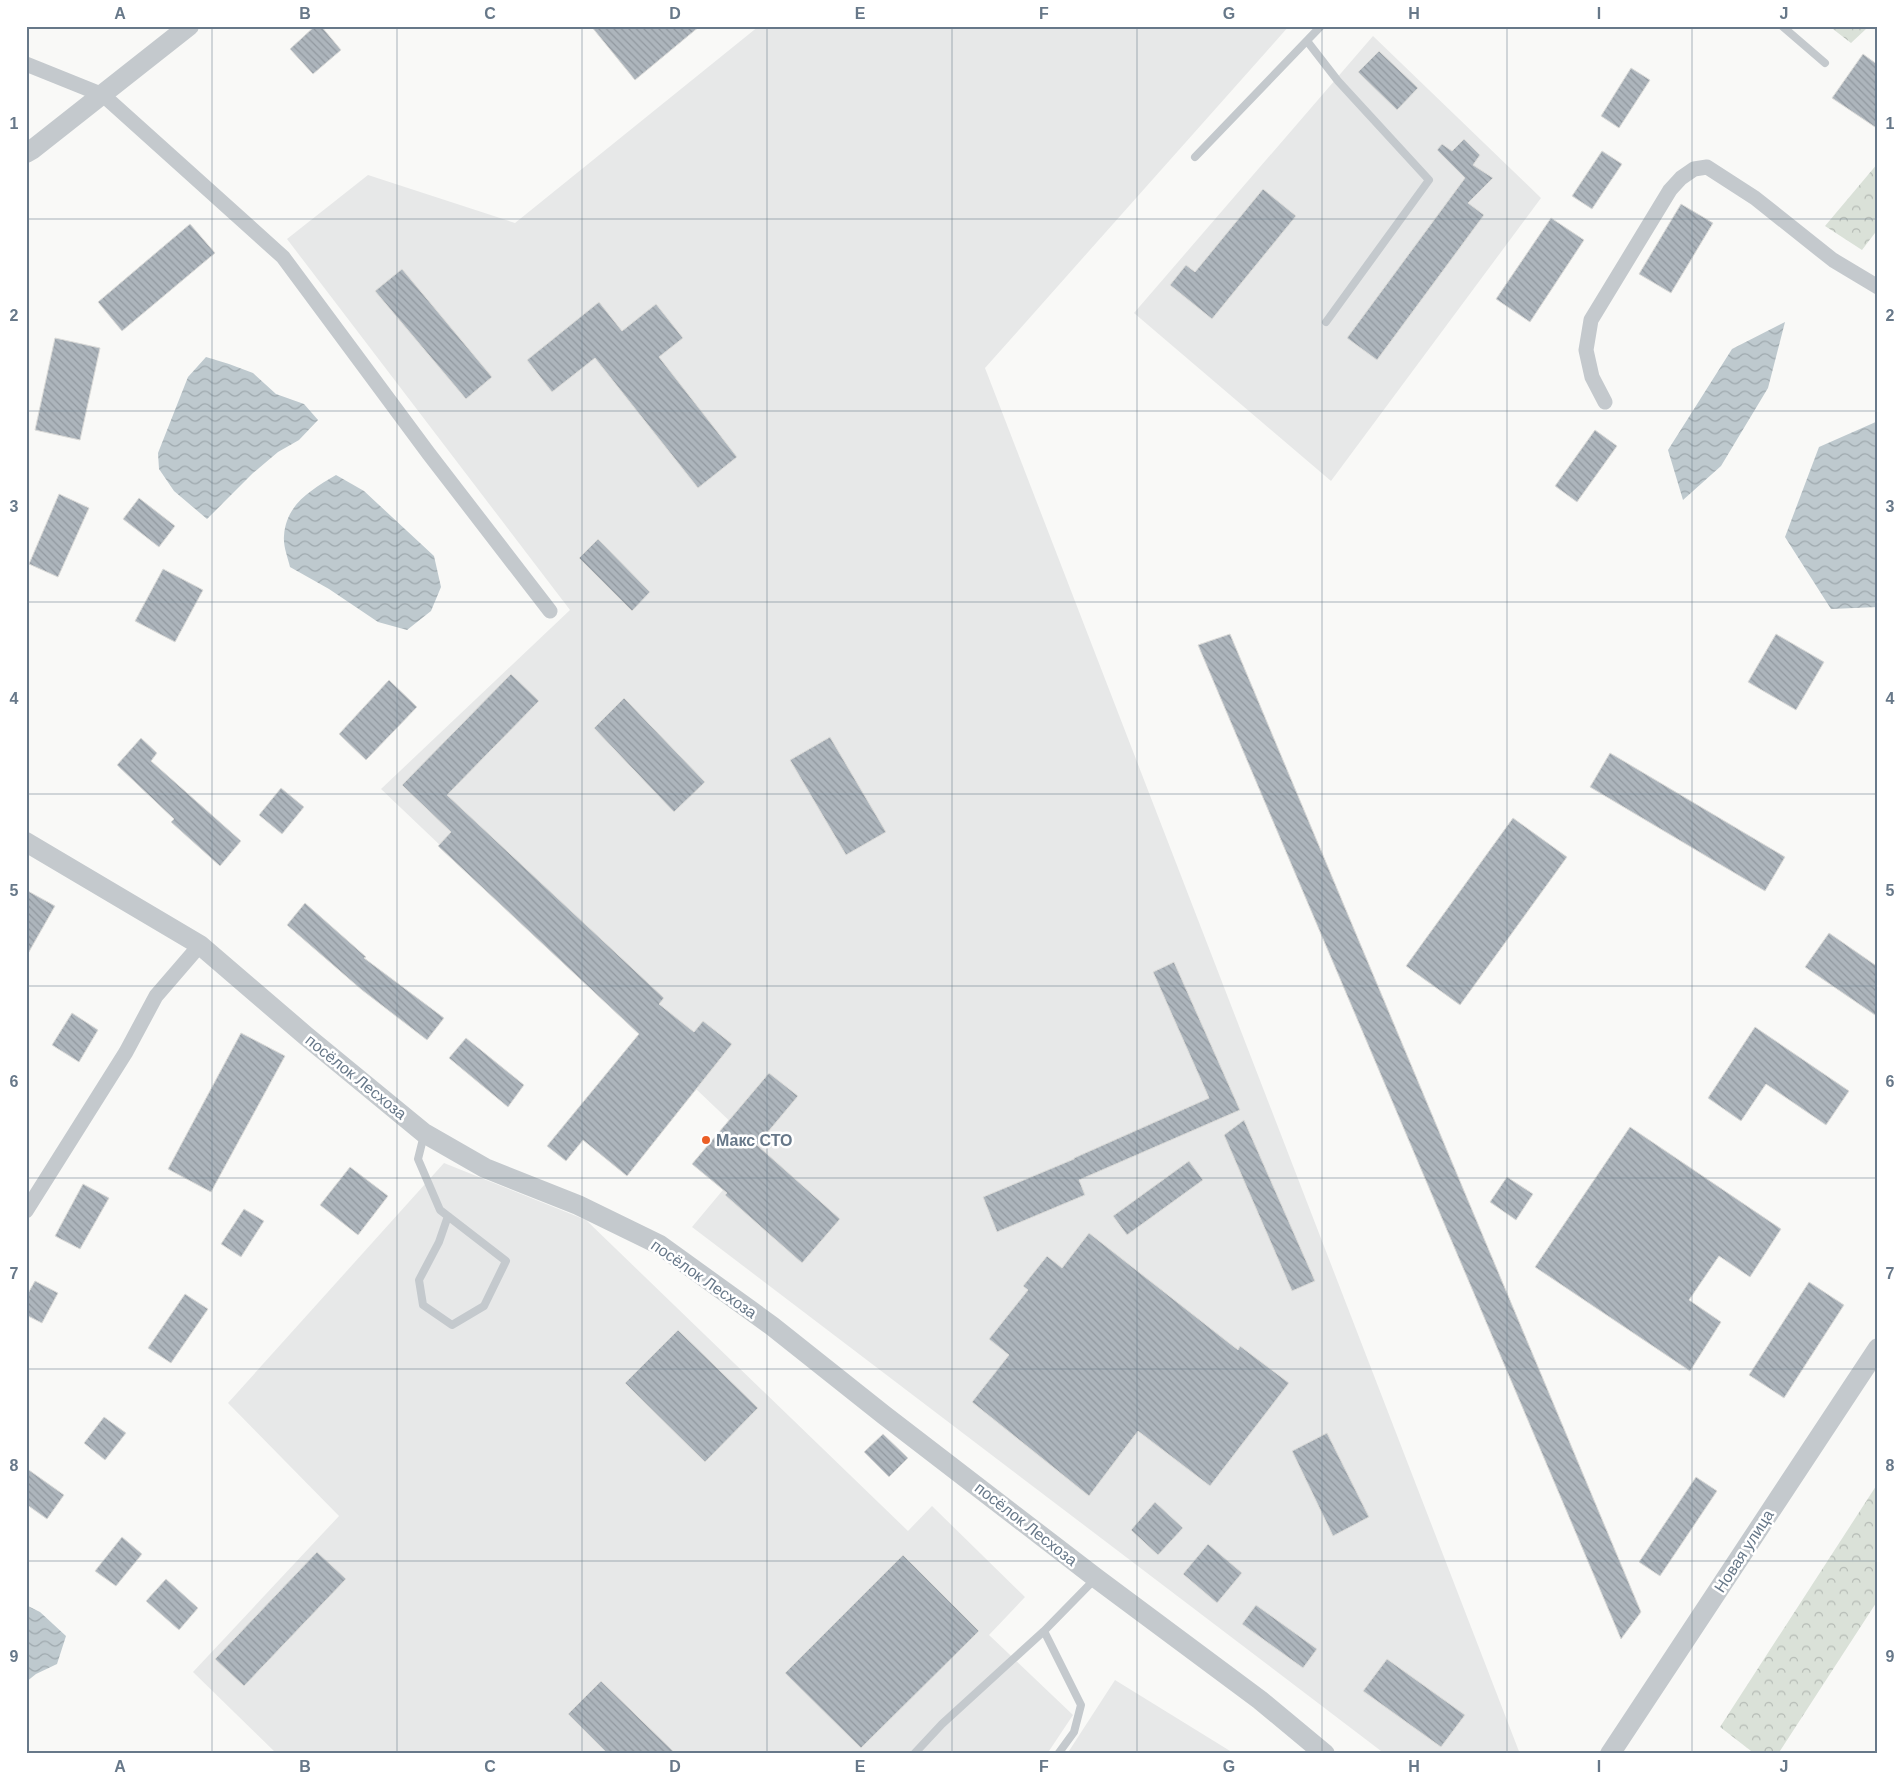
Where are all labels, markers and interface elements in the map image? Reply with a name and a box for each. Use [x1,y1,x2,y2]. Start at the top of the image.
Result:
text: A [114,5,126,22]
text: B [299,5,311,22]
text: C [484,5,496,22]
text: D [669,5,681,22]
text: E [855,5,866,22]
text: F [1039,5,1049,22]
text: G [1223,5,1235,22]
text: H [1408,5,1420,22]
text: I [1597,5,1601,22]
text: J [1780,5,1788,22]
text: 1 [10,115,19,132]
text: 1 [1886,115,1895,132]
text: 2 [10,307,19,324]
text: 2 [1886,307,1895,324]
text: 3 [10,498,19,515]
text: 3 [1886,498,1895,515]
text: 4 [10,690,19,707]
text: 4 [1886,690,1895,707]
text: 5 [10,882,19,899]
text: 5 [1886,882,1895,899]
street label: посёлок Лесхоза [302,1031,410,1123]
text: 6 [10,1073,19,1090]
text: 6 [1886,1073,1895,1090]
place label: Макс СТО [716,1132,793,1149]
marker: Макс СТО [700,1134,712,1146]
street label: посёлок Лесхоза [648,1236,760,1322]
text: 7 [10,1265,19,1282]
text: 7 [1886,1265,1895,1282]
text: 8 [10,1457,19,1474]
text: 8 [1886,1457,1895,1474]
street label: посёлок Лесхоза [972,1479,1080,1569]
street label: Новая улица [1711,1507,1777,1595]
text: 9 [10,1648,19,1665]
text: 9 [1886,1648,1895,1665]
text: A [114,1758,126,1775]
text: B [299,1758,311,1775]
text: C [484,1758,496,1775]
text: D [669,1758,681,1775]
text: E [855,1758,866,1775]
text: F [1039,1758,1049,1775]
text: G [1223,1758,1235,1775]
text: H [1408,1758,1420,1775]
text: I [1597,1758,1601,1775]
text: J [1780,1758,1788,1775]

